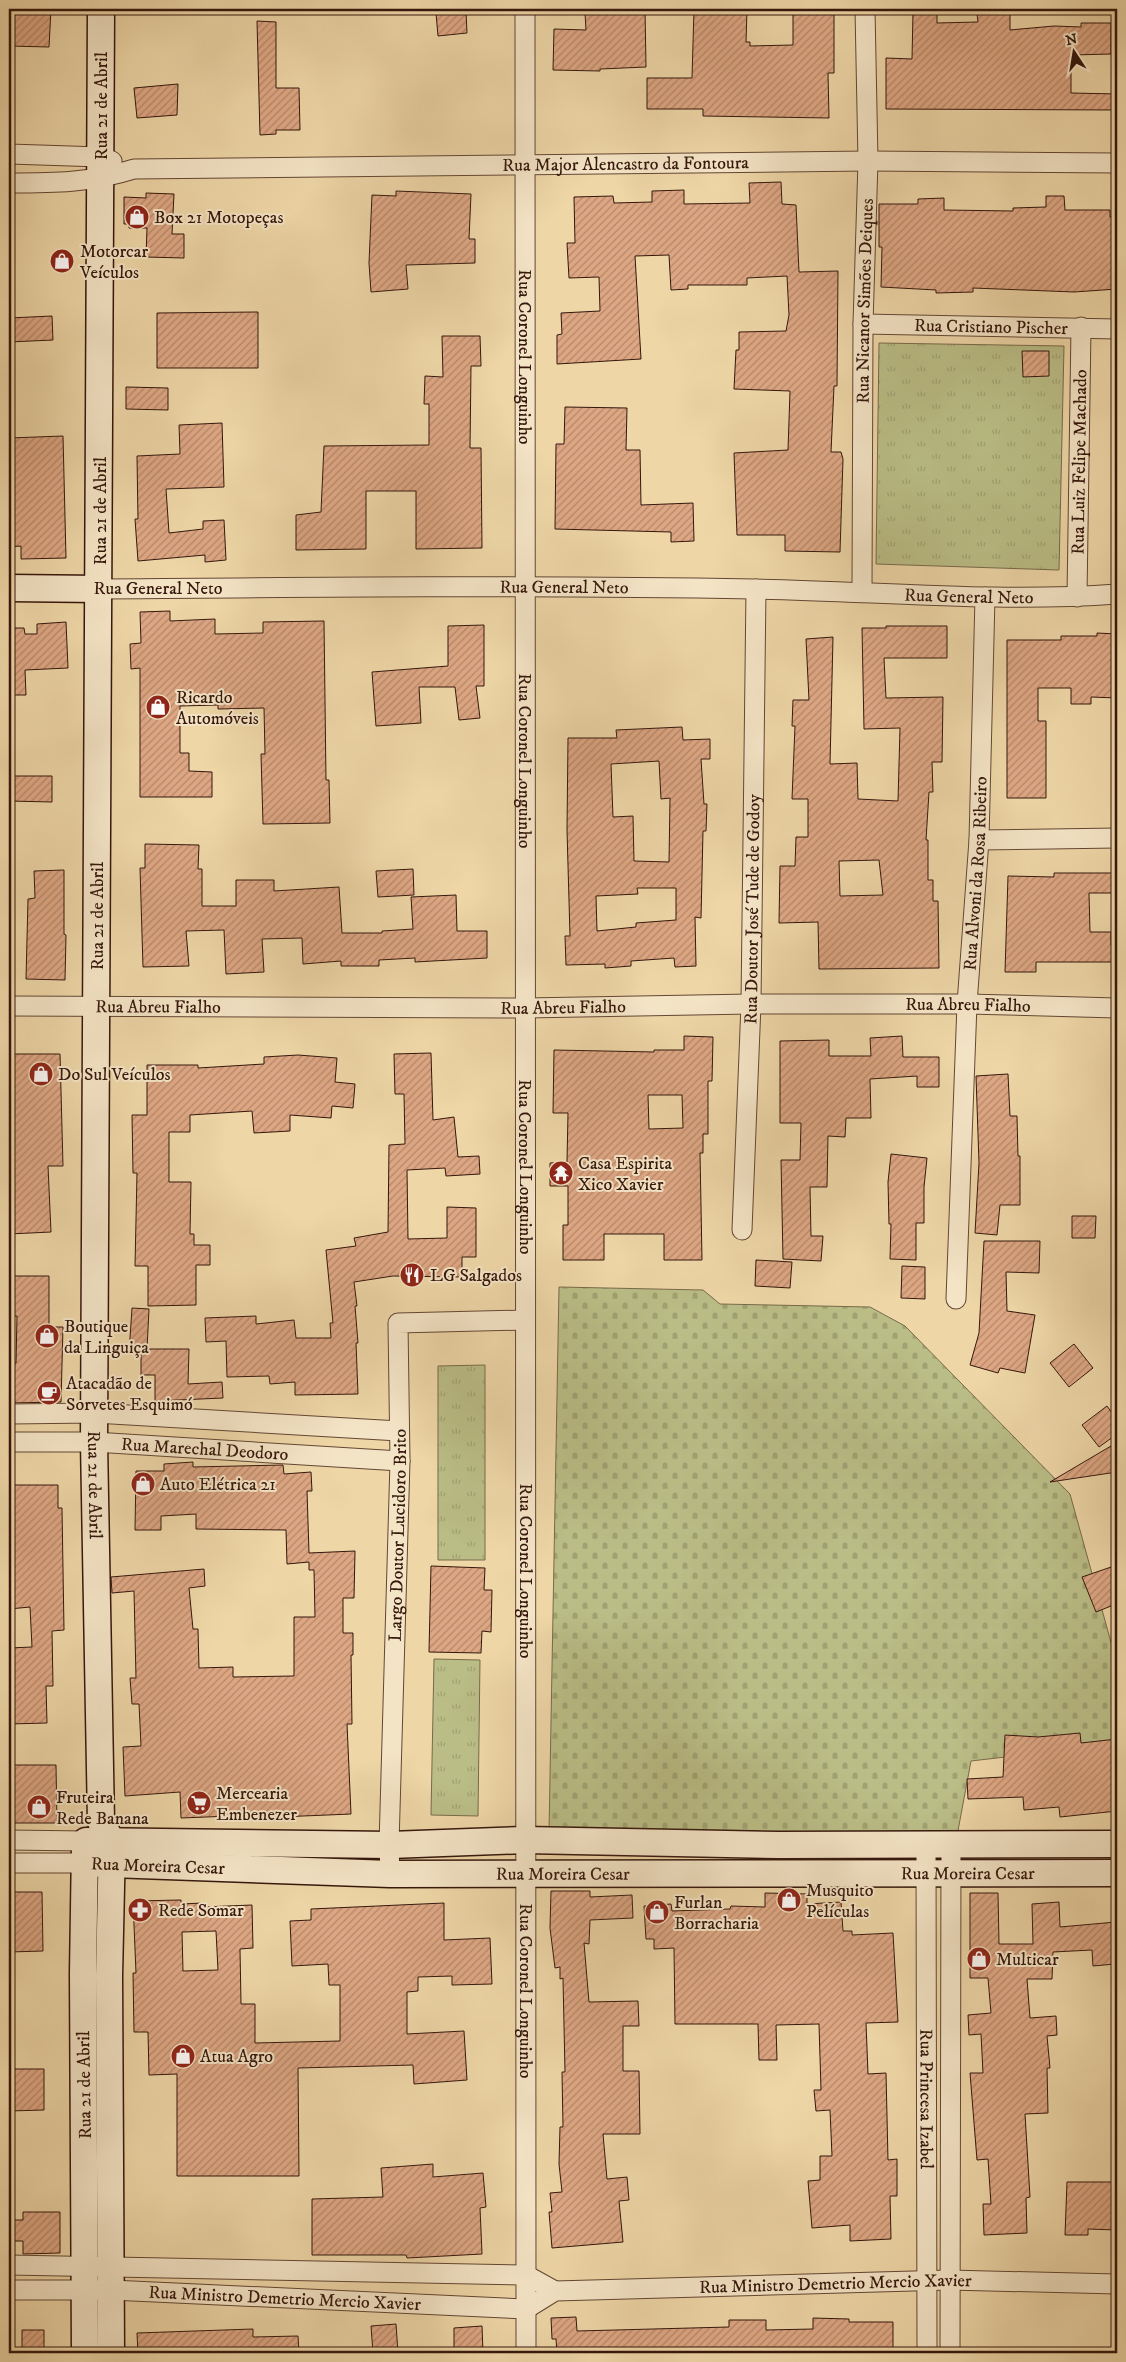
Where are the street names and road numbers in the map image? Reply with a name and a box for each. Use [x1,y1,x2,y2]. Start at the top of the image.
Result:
street label: Rua 21 de Abril [91,51,113,160]
street label: Rua Major Alencastro da Fontoura [502,152,749,177]
street label: Rua Nicanor Simões Deiques [853,198,879,404]
street label: Rua Coronel Longuinho [513,269,535,445]
street label: Rua Cristiano Pischer [914,315,1068,340]
street label: Rua Luiz Felipe Machado [1068,369,1092,555]
street label: Rua 21 de Abril [90,456,112,565]
street label: Rua General Neto [499,577,629,599]
street label: Rua General Neto [93,578,223,600]
street label: Rua General Neto [904,584,1034,609]
street label: Rua Coronel Longuinho [513,673,535,849]
street label: Rua Alvoni da Rosa Ribeiro [959,776,993,972]
street label: Rua Doutor José Tude de Godoy [740,793,766,1025]
street label: Rua 21 de Abril [87,861,109,970]
street label: Rua Abreu Fialho [905,994,1031,1018]
street label: Rua Abreu Fialho [95,996,221,1019]
street label: Rua Abreu Fialho [500,996,626,1020]
street label: Rua Coronel Longuinho [513,1079,536,1255]
street label: Largo Doutor Lucidoro Brito [385,1428,412,1642]
street label: Rua 21 de Abril [82,1431,106,1540]
street label: Rua Marechal Deodoro [121,1434,289,1466]
street label: Rua Coronel Longuinho [514,1483,536,1659]
street label: Rua Moreira Cesar [91,1853,226,1880]
street label: Rua Moreira Cesar [901,1863,1035,1885]
street label: Rua Moreira Cesar [496,1864,630,1886]
street label: Rua Coronel Longuinho [514,1903,536,2079]
street label: Rua Princesa Izabel [914,2029,937,2170]
street label: Rua 21 de Abril [73,2030,97,2139]
street label: Rua Ministro Demetrio Mercio Xavier [699,2270,972,2299]
street label: Rua Ministro Demetrio Mercio Xavier [148,2282,422,2316]

